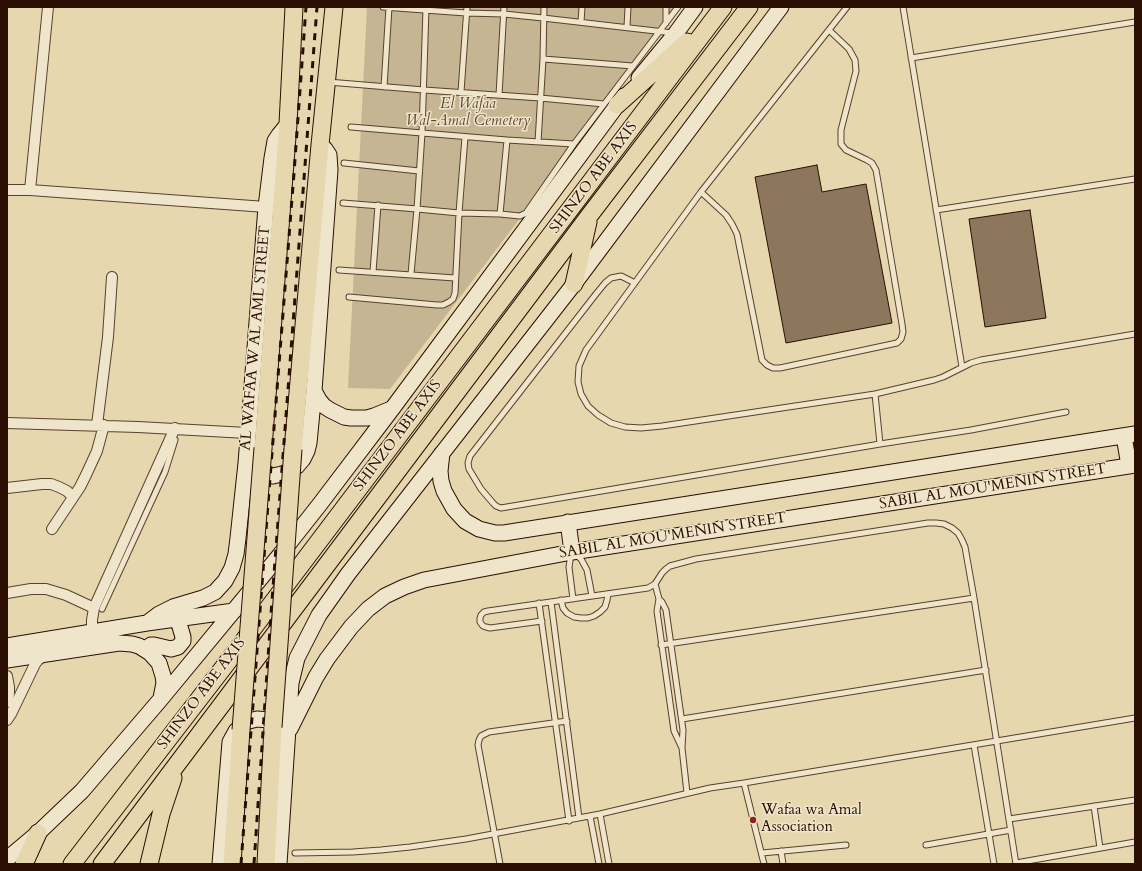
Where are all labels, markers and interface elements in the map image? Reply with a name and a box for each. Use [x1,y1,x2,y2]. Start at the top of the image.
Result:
park label: El Wafaa Wal-Amal Cemetery [406,96,530,131]
street label: SHINZO ABE AXIS [546,119,642,237]
street label: AL WAFAA W AL AML STREET [237,225,275,451]
street label: SHINZO ABE AXIS [350,377,446,495]
street label: SABIL AL MOU'MENIN STREET [878,460,1108,514]
street label: SABIL AL MOU'MENIN STREET [558,509,788,563]
street label: SHINZO ABE AXIS [154,635,250,753]
place label: Wafaa wa Amal Association [761,802,862,837]
marker: Wafaa wa Amal Association [748,815,758,825]

